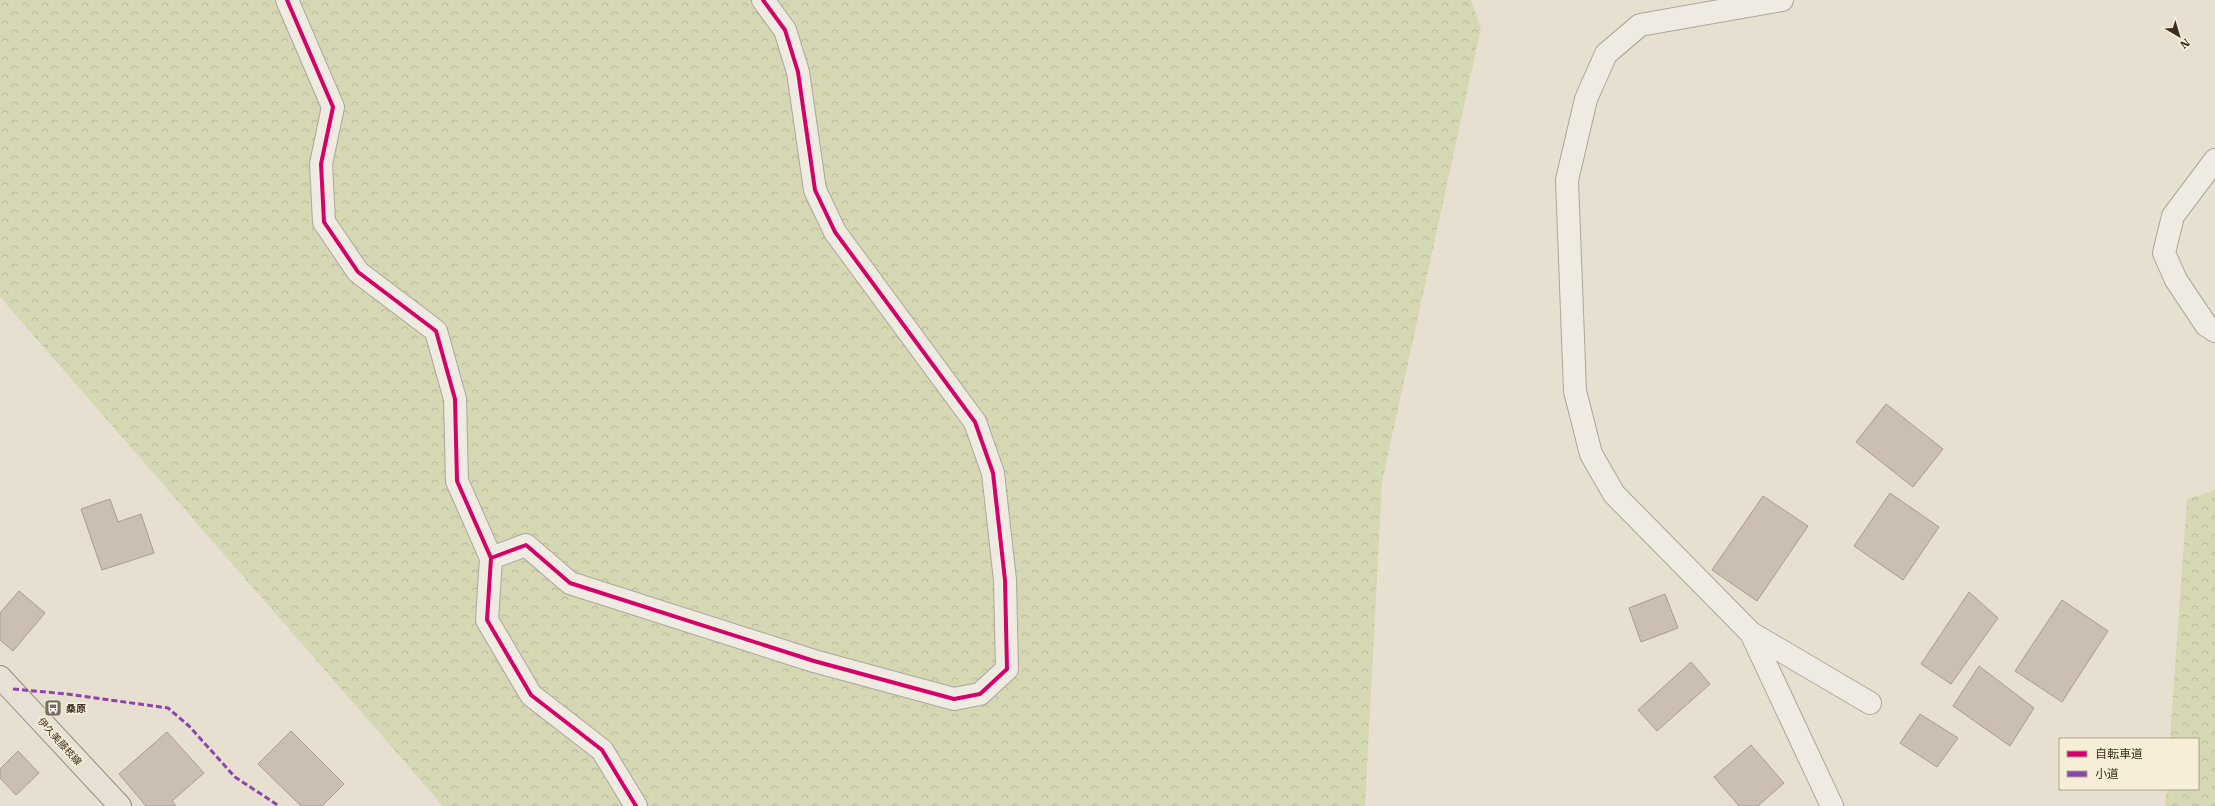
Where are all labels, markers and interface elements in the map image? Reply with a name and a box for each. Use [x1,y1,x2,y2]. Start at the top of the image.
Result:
north arrow [2159,16,2199,56]
text: N [2177,36,2193,52]
bus stop icon: 桑原 [43,698,63,718]
place label: 桑原 [66,702,86,715]
street label: 伊久美藤枝線 [35,715,85,768]
legend [2059,738,2199,790]
text: 自転車道 [2095,746,2143,761]
text: 小道 [2095,766,2119,781]

